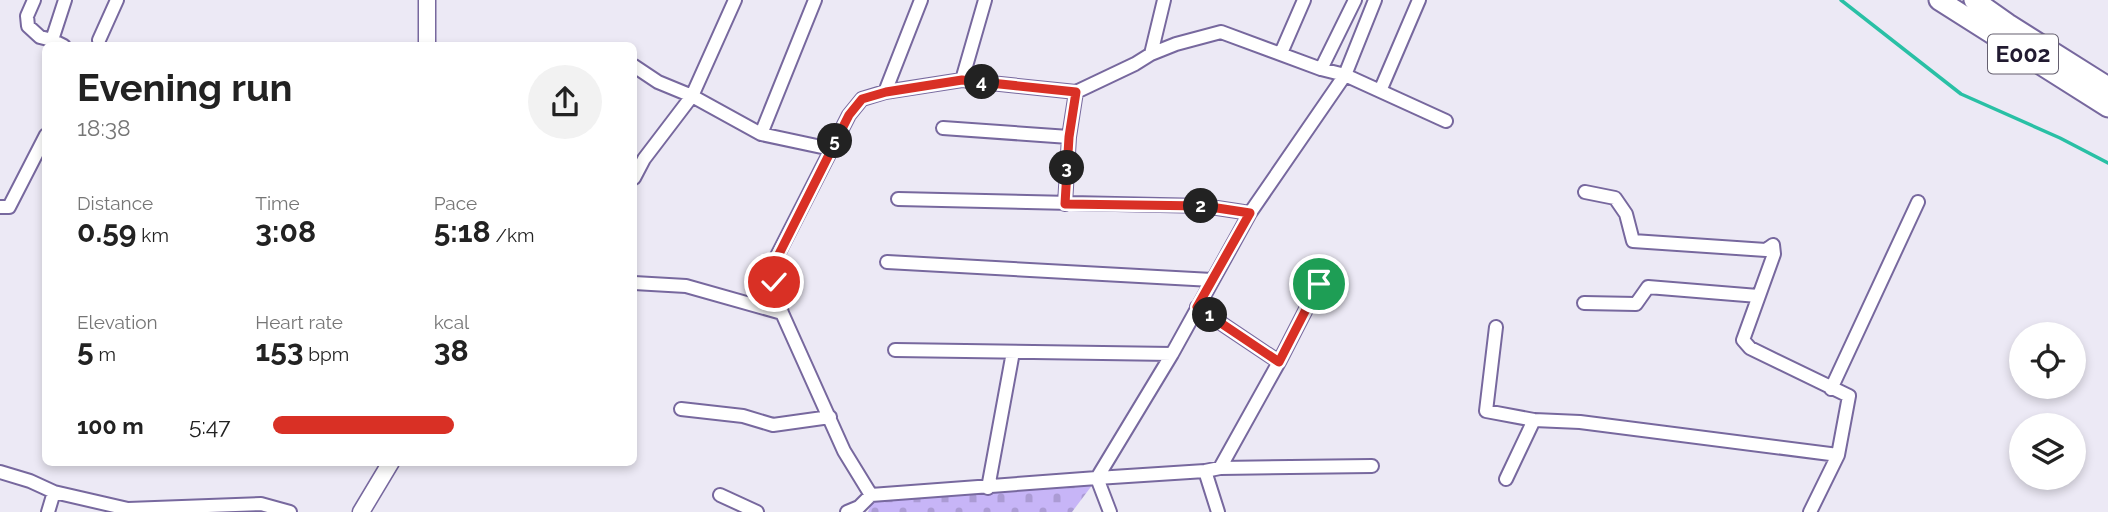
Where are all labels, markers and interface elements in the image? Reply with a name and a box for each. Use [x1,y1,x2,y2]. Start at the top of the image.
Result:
road number: E002 [1988,34,2058,74]
pin: 4 [964,64,1000,100]
text: Evening run [77,65,292,110]
button: share [528,65,602,139]
text: 4 [976,70,987,92]
text: 18:38 [77,114,131,141]
pin: 5 [818,124,852,158]
text: 5 [829,129,840,151]
pin: 3 [1050,150,1084,186]
text: 3 [1061,156,1072,178]
pin: 2 [1184,188,1218,224]
text: Distance [77,192,153,214]
text: Time [255,192,300,214]
text: Pace [434,192,477,214]
text: 2 [1195,194,1206,216]
text: 0.59 [77,214,136,249]
text: 3:08 [255,214,316,249]
text: 5:18 [434,214,491,249]
text: km [136,224,169,246]
text: /km [491,224,535,246]
pin [744,252,804,312]
pin [1289,254,1349,314]
icon: check [755,263,793,301]
icon: arrive [1300,265,1338,303]
pin: 1 [1192,298,1228,332]
text: 1 [1205,303,1214,325]
text: Elevation [77,311,158,333]
text: Heart rate [255,311,343,333]
text: kcal [434,311,469,333]
map controls [2009,322,2086,490]
button: locate [2009,322,2086,399]
text: 5 [77,333,94,368]
text: 153 [255,333,304,368]
text: 38 [434,333,469,368]
text: m [94,343,116,365]
text: bpm [304,343,349,365]
text: 100 m [77,412,144,439]
text: 5:47 [189,412,231,439]
button: layers [2009,413,2086,490]

